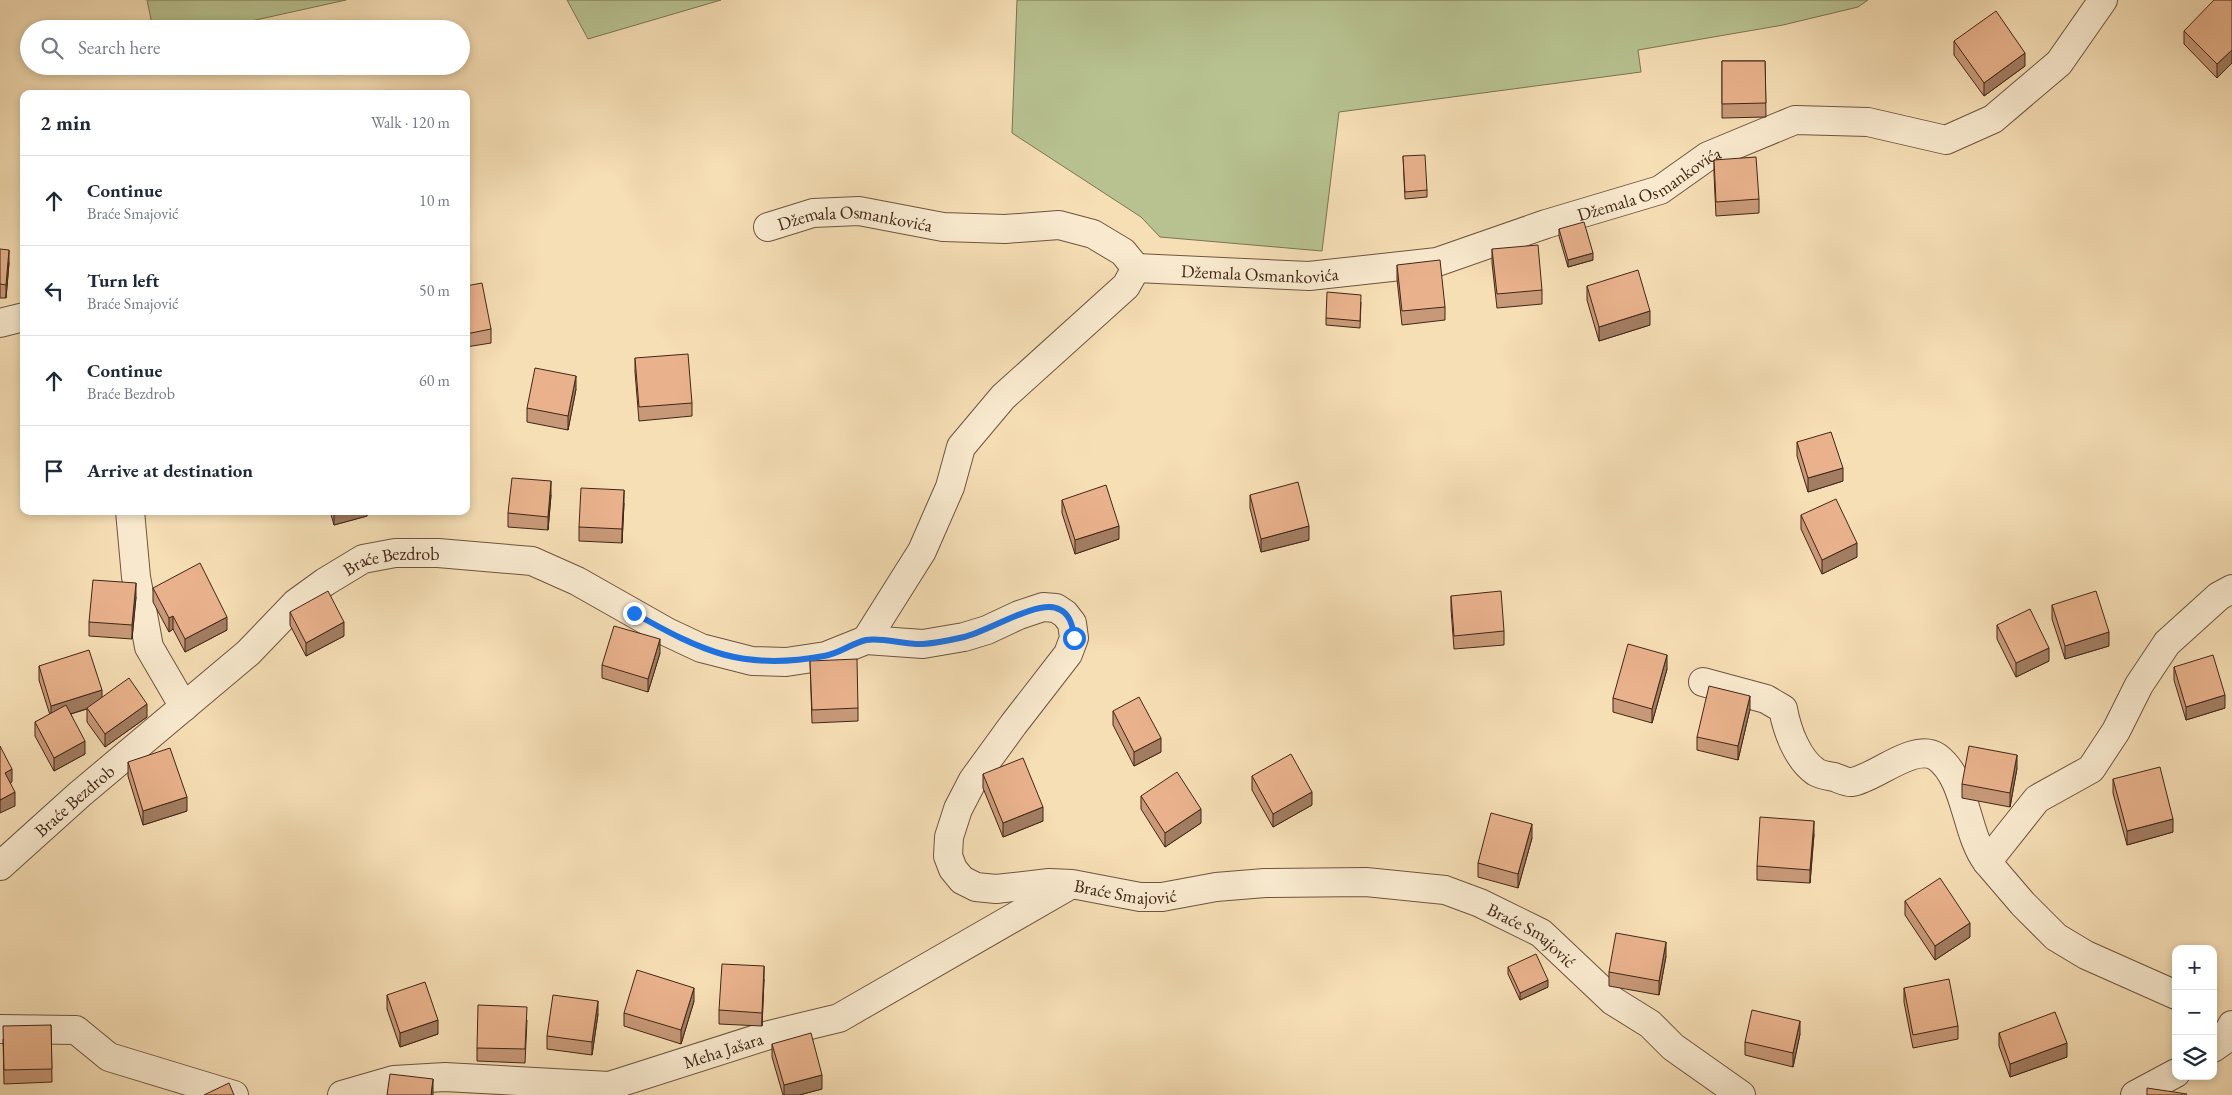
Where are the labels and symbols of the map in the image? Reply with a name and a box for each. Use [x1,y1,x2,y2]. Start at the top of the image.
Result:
street label: Džemala Osmankovića [1574,140,1725,226]
street label: Džemala Osmankovića [774,199,935,236]
street label: Džemala Osmankovića [1181,259,1341,288]
street label: Braće Bezdrob [338,542,440,580]
route end [623,602,646,625]
route start [1063,627,1086,650]
street label: Braće Bezdrob [29,759,119,841]
street label: Braće Smajović [1072,873,1178,909]
street label: Braće Smajović [1483,897,1581,972]
street label: Meha Jašara [680,1026,766,1073]

